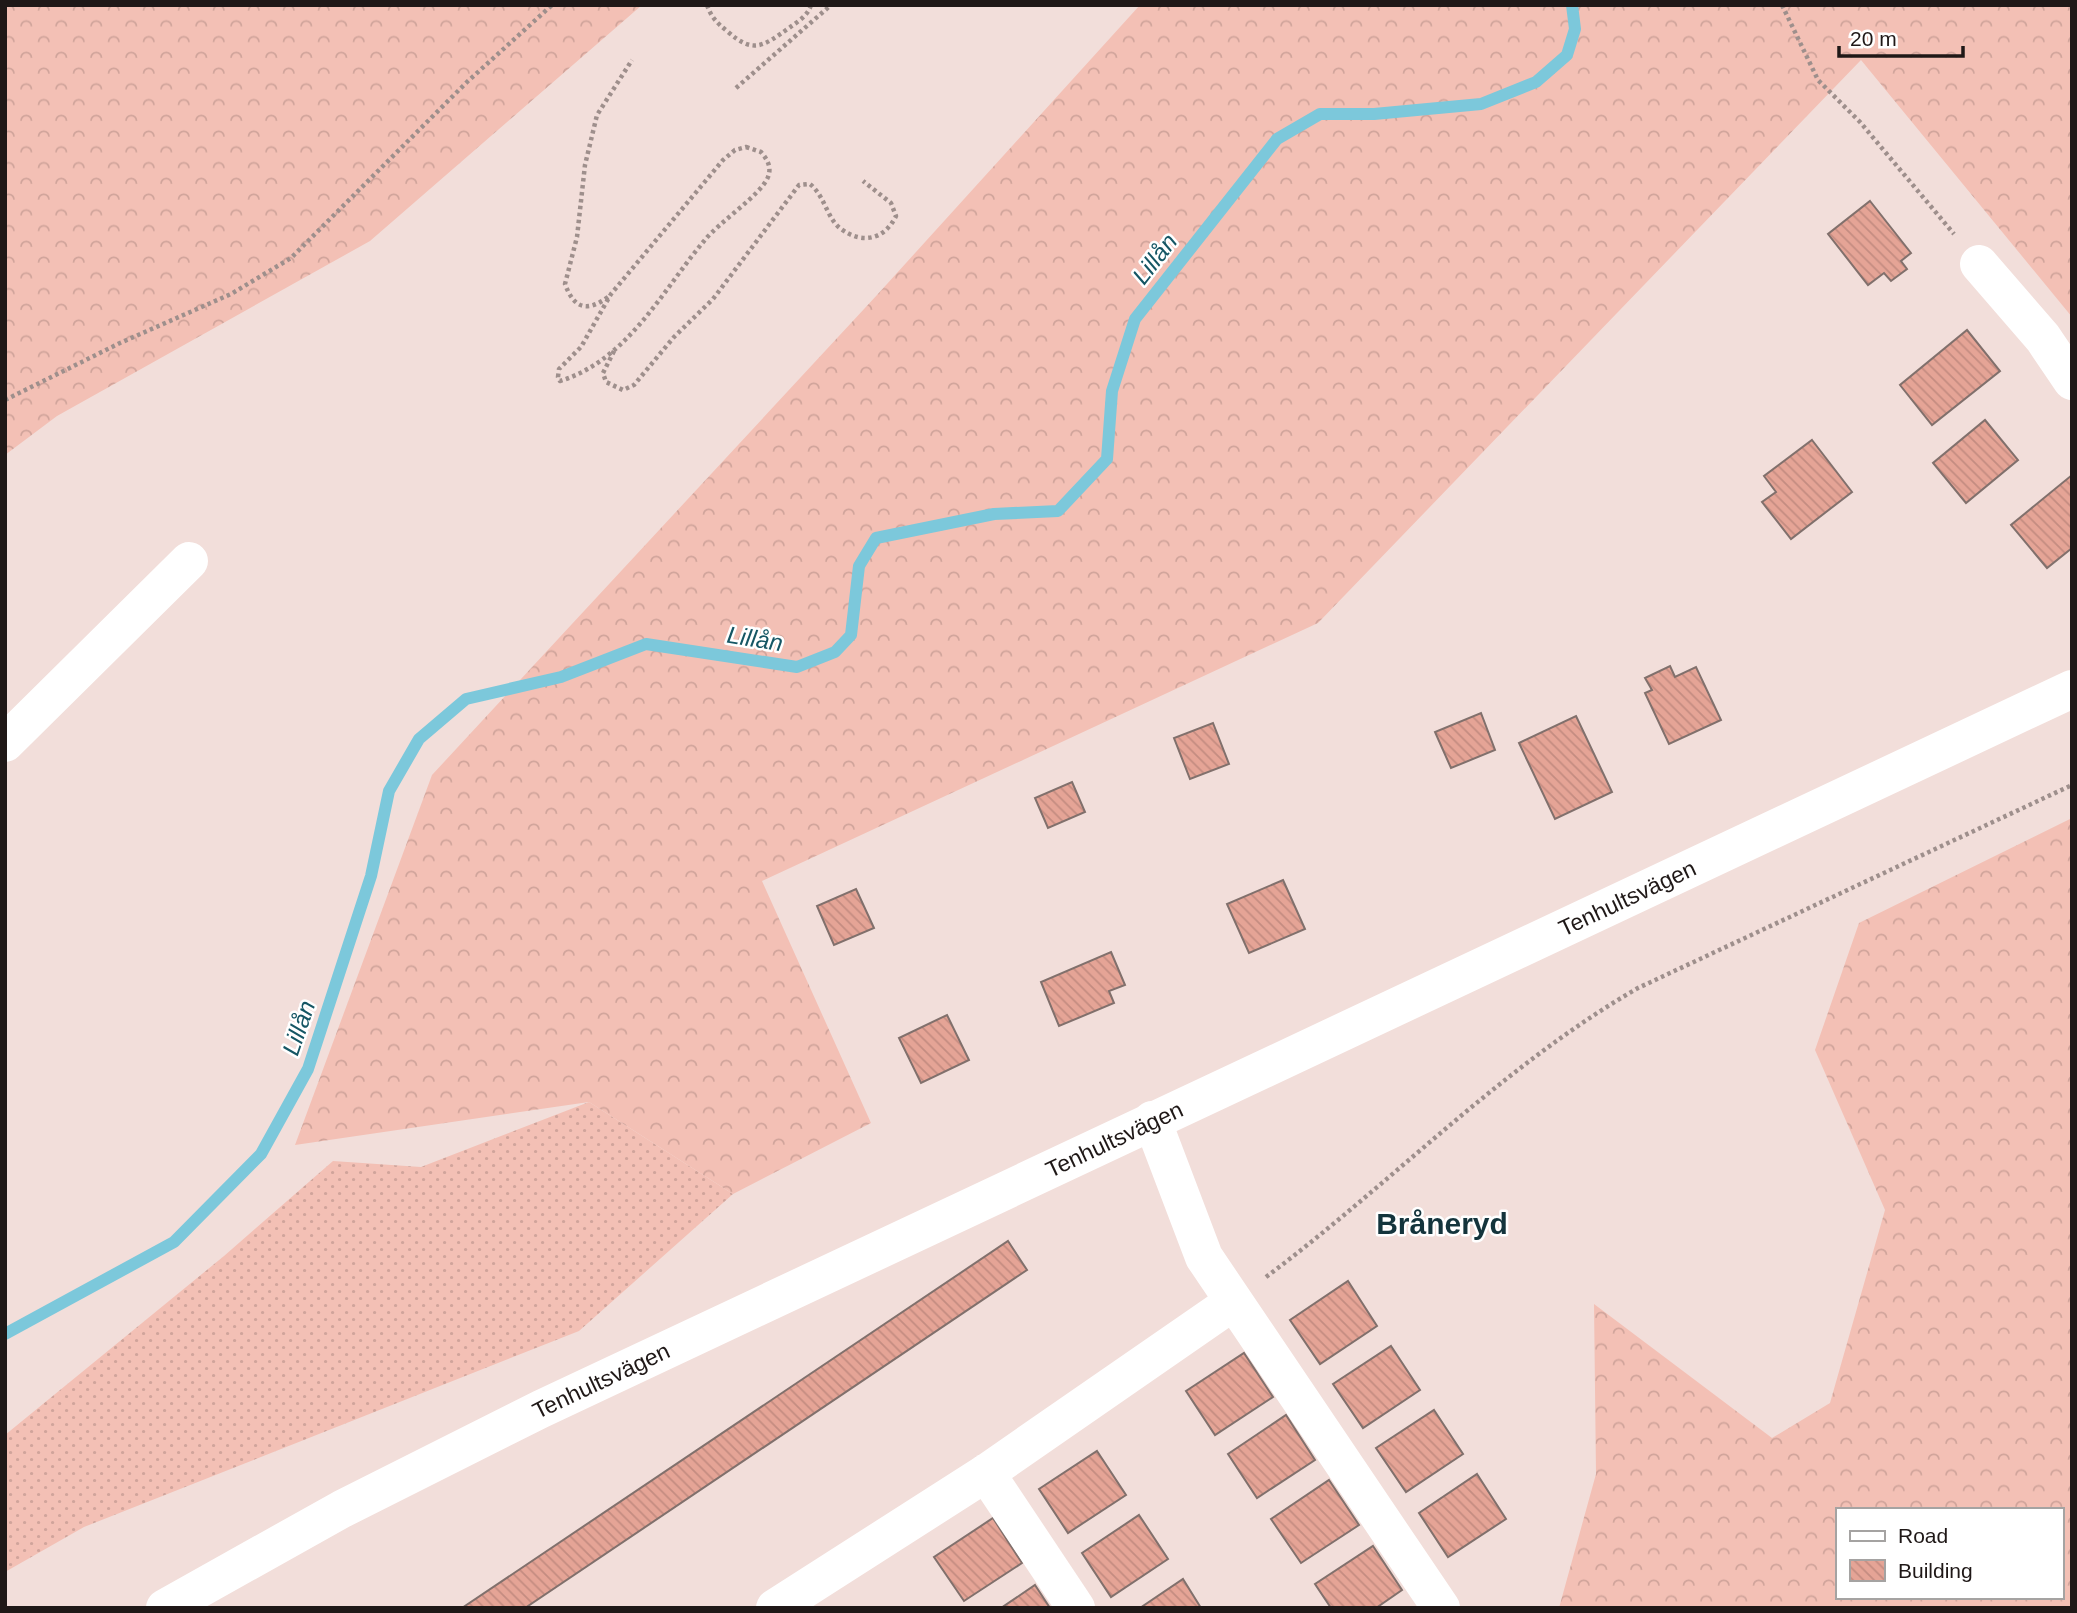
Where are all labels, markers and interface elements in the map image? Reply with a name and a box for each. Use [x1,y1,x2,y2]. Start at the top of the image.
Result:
scale bar [1839,14,1963,58]
text: 20 m [1850,27,1897,50]
water label: Lillån [1127,228,1182,289]
water label: Lillån [725,621,785,656]
street label: Tenhultsvägen [1555,855,1700,941]
water label: Lillån [277,997,320,1059]
street label: Tenhultsvägen [1042,1096,1187,1183]
district label: Bråneryd [1376,1207,1508,1240]
street label: Tenhultsvägen [528,1337,674,1424]
legend [1836,1508,2063,1599]
text: Road [1898,1524,1948,1547]
text: Building [1898,1559,1973,1582]

